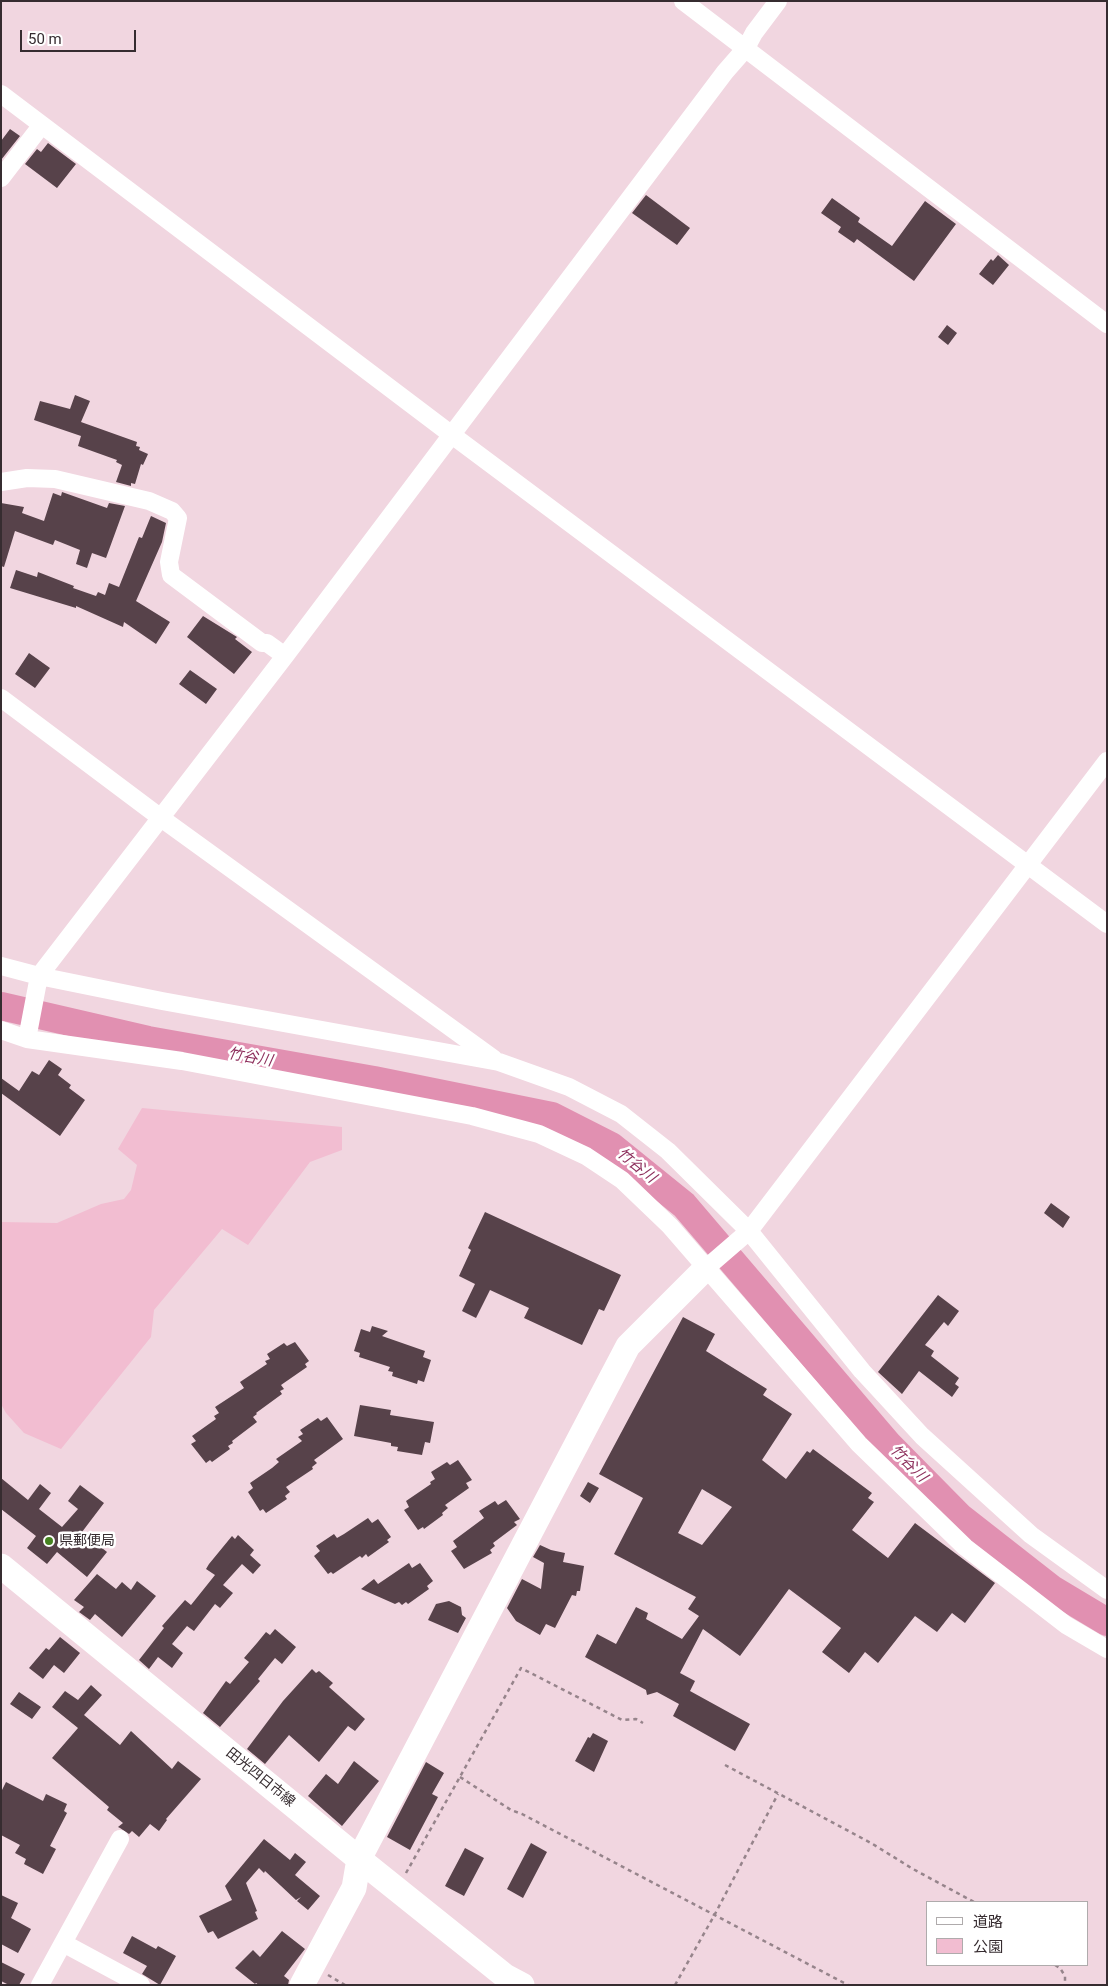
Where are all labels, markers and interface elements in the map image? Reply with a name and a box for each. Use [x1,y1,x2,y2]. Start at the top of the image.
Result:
scale bar [22,20,139,52]
text: 50 m [28,30,62,48]
water label: 竹谷川 [226,1045,274,1071]
water label: 竹谷川 [613,1145,659,1187]
water label: 竹谷川 [886,1442,930,1486]
place label: 県郵便局 [59,1533,115,1549]
marker: 県郵便局 [43,1535,55,1547]
street label: 田光四日市線 [222,1745,298,1811]
legend [926,1901,1088,1966]
text: 道路 [973,1913,1003,1931]
text: 公園 [973,1938,1003,1956]

